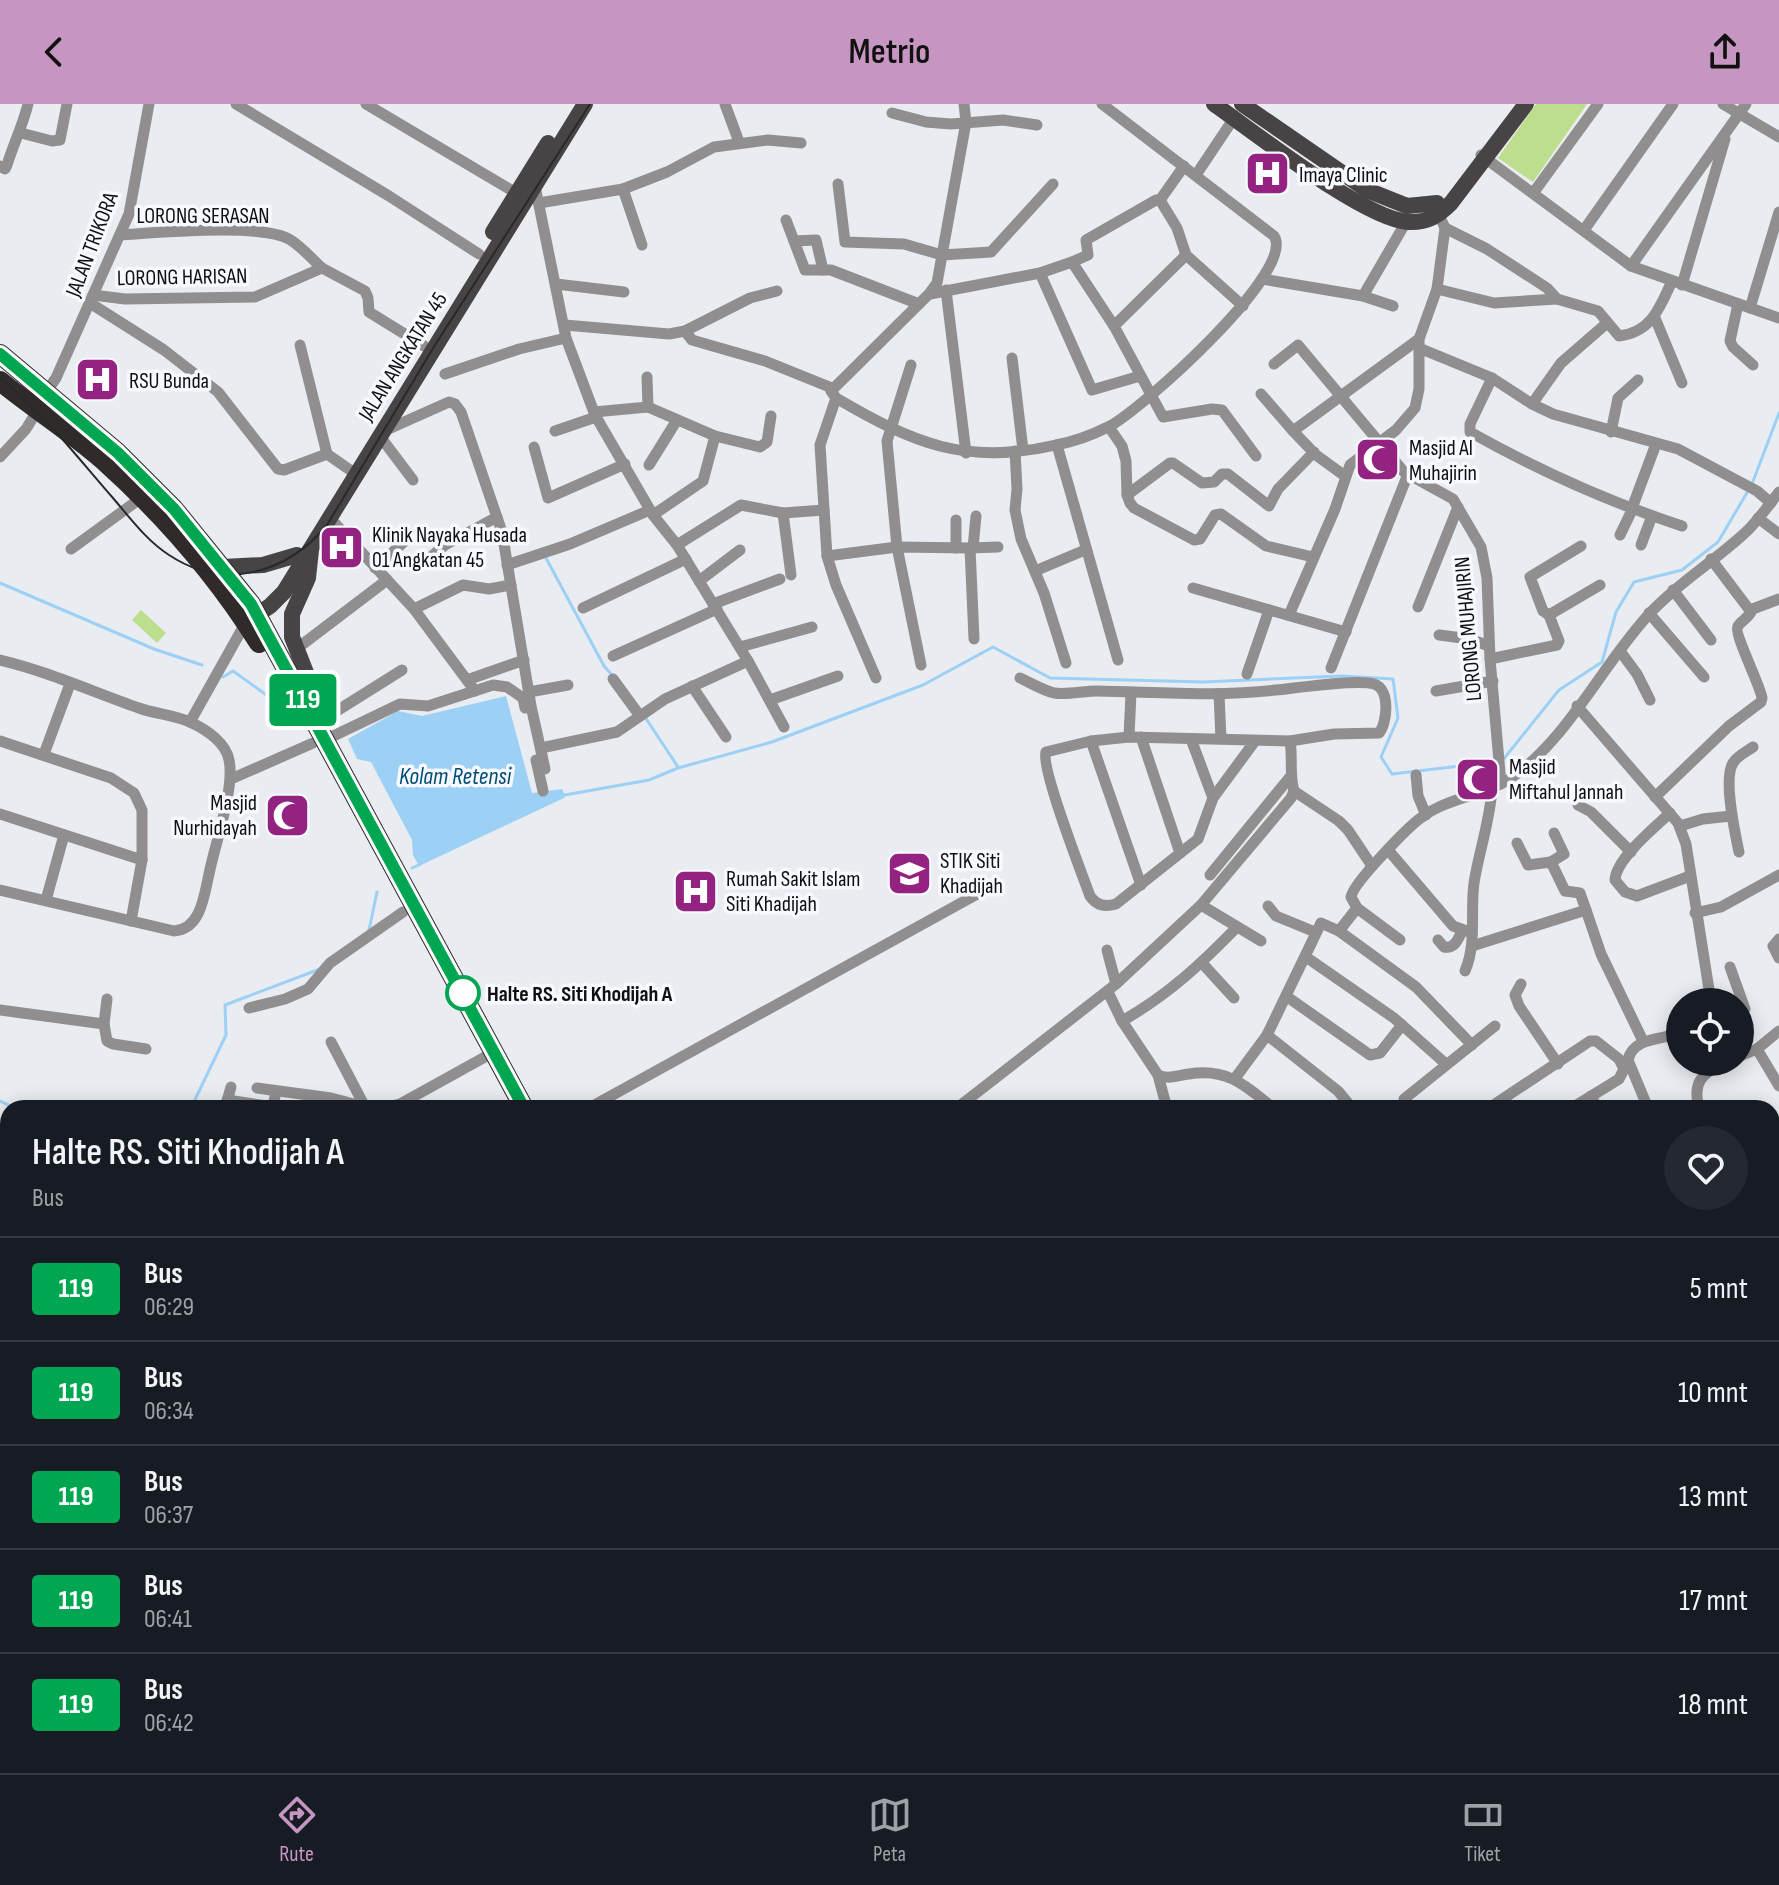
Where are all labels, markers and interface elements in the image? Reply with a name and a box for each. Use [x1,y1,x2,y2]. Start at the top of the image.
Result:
icon: back [32,30,76,74]
icon: share [1703,30,1747,74]
text: Metrio [849,31,930,74]
hospital icon: Imaya Clinic [1244,150,1292,198]
place label: Imaya Clinic [1299,162,1388,189]
street label: JALAN TRIKORA [60,188,125,302]
street label: LORONG SERASAN [136,203,270,230]
street label: LORONG HARISAN [117,263,247,292]
street label: JALAN ANGKATAN 45 [352,287,454,427]
hospital icon: RSU Bunda [74,356,122,404]
place label: RSU Bunda [129,368,209,395]
place label: Masjid Al Muhajirin [1409,435,1477,487]
mosque icon: Masjid Al Muhajirin [1354,436,1402,484]
place label: Klinik Nayaka Husada 01 Angkatan 45 [372,522,527,574]
hospital icon: Klinik Nayaka Husada 01 Angkatan 45 [317,523,365,571]
street label: LORONG MUHAJIRIN [1449,556,1488,702]
line badge: 119 [257,674,349,726]
text: 119 [285,683,321,716]
place label: Masjid Miftahul Jannah [1509,754,1623,806]
mosque icon: Masjid Miftahul Jannah [1454,755,1502,803]
water label: Kolam Retensi [399,762,512,791]
place label: Masjid Nurhidayah [173,790,257,842]
mosque icon: Masjid Nurhidayah [264,791,312,839]
place label: STIK Siti Khadijah [940,848,1003,900]
school or university icon: STIK Siti Khadijah [885,849,933,897]
place label: Rumah Sakit Islam Siti Khadijah [726,866,861,918]
hospital icon: Rumah Sakit Islam Siti Khadijah [671,867,719,915]
marker: Halte RS. Siti Khodijah A [446,976,480,1010]
place label: Halte RS. Siti Khodijah A [487,981,673,1008]
map controls [1666,988,1754,1076]
button: locate [1666,988,1754,1076]
button: heart [1664,1126,1748,1210]
text: Halte RS. Siti Khodijah A [32,1130,344,1175]
text: Bus [32,1183,64,1214]
text: Bus [144,1256,183,1292]
text: 5 mnt [1690,1271,1748,1307]
text: 119 [58,1272,94,1305]
text: 06:29 [144,1292,194,1323]
text: Bus [144,1360,183,1396]
text: 10 mnt [1678,1375,1748,1411]
text: 119 [58,1376,94,1409]
text: 06:34 [144,1396,194,1427]
text: Bus [144,1464,183,1500]
text: 13 mnt [1679,1479,1748,1515]
text: 119 [58,1480,94,1513]
text: 06:37 [144,1500,193,1531]
text: Bus [144,1568,183,1604]
text: 17 mnt [1679,1583,1748,1619]
text: 119 [58,1584,94,1617]
text: 06:41 [144,1604,192,1635]
text: Bus [144,1672,183,1708]
text: 18 mnt [1678,1687,1748,1723]
text: 119 [58,1688,94,1721]
text: 06:42 [144,1708,194,1739]
tab: Rute [275,1793,319,1868]
tab: Peta [868,1793,912,1868]
tab: Tiket [1461,1793,1505,1868]

